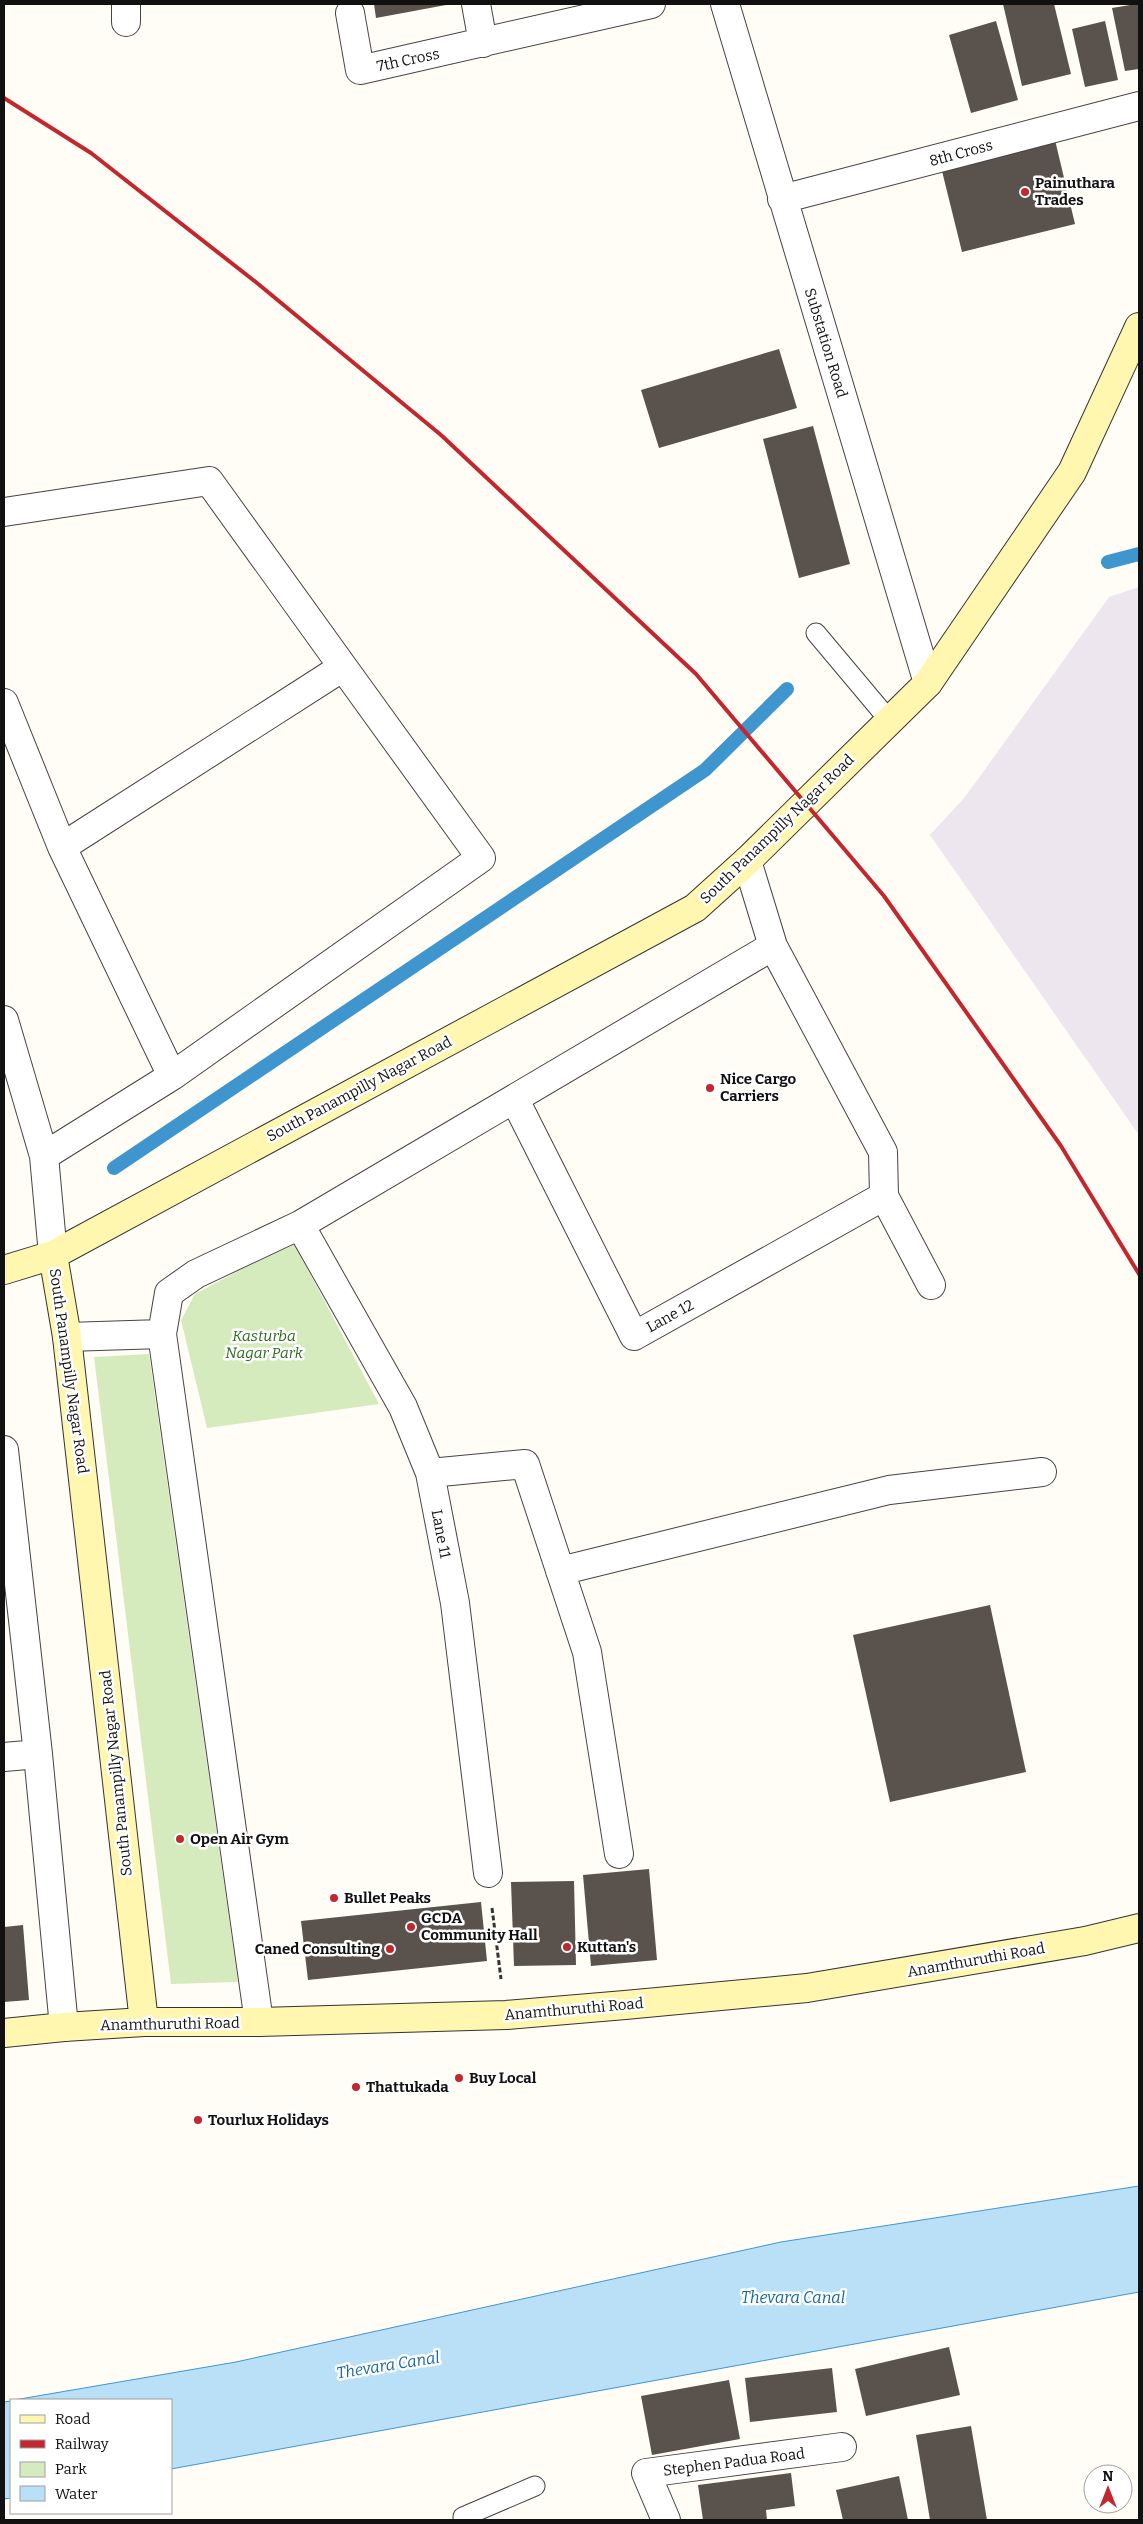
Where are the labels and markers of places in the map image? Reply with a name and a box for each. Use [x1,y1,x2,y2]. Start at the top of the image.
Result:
place label: Painuthara Trades [1035,174,1116,209]
marker: Painuthara Trades [1019,186,1031,198]
place label: Nice Cargo Carriers [720,1070,797,1105]
marker: Nice Cargo Carriers [704,1082,716,1094]
place label: Open Air Gym [190,1830,289,1848]
marker: Open Air Gym [174,1833,186,1845]
place label: Bullet Peaks [344,1889,431,1907]
marker: Bullet Peaks [328,1892,340,1904]
place label: GCDA Community Hall [421,1909,538,1944]
marker: GCDA Community Hall [405,1921,417,1933]
place label: Kuttan's [577,1938,636,1956]
place label: Caned Consulting [255,1940,380,1958]
marker: Kuttan's [561,1941,573,1953]
marker: Caned Consulting [384,1943,396,1955]
place label: Buy Local [469,2069,537,2087]
marker: Buy Local [453,2072,465,2084]
place label: Thattukada [366,2078,449,2096]
marker: Thattukada [350,2081,362,2093]
place label: Tourlux Holidays [208,2111,329,2129]
marker: Tourlux Holidays [192,2114,204,2126]

